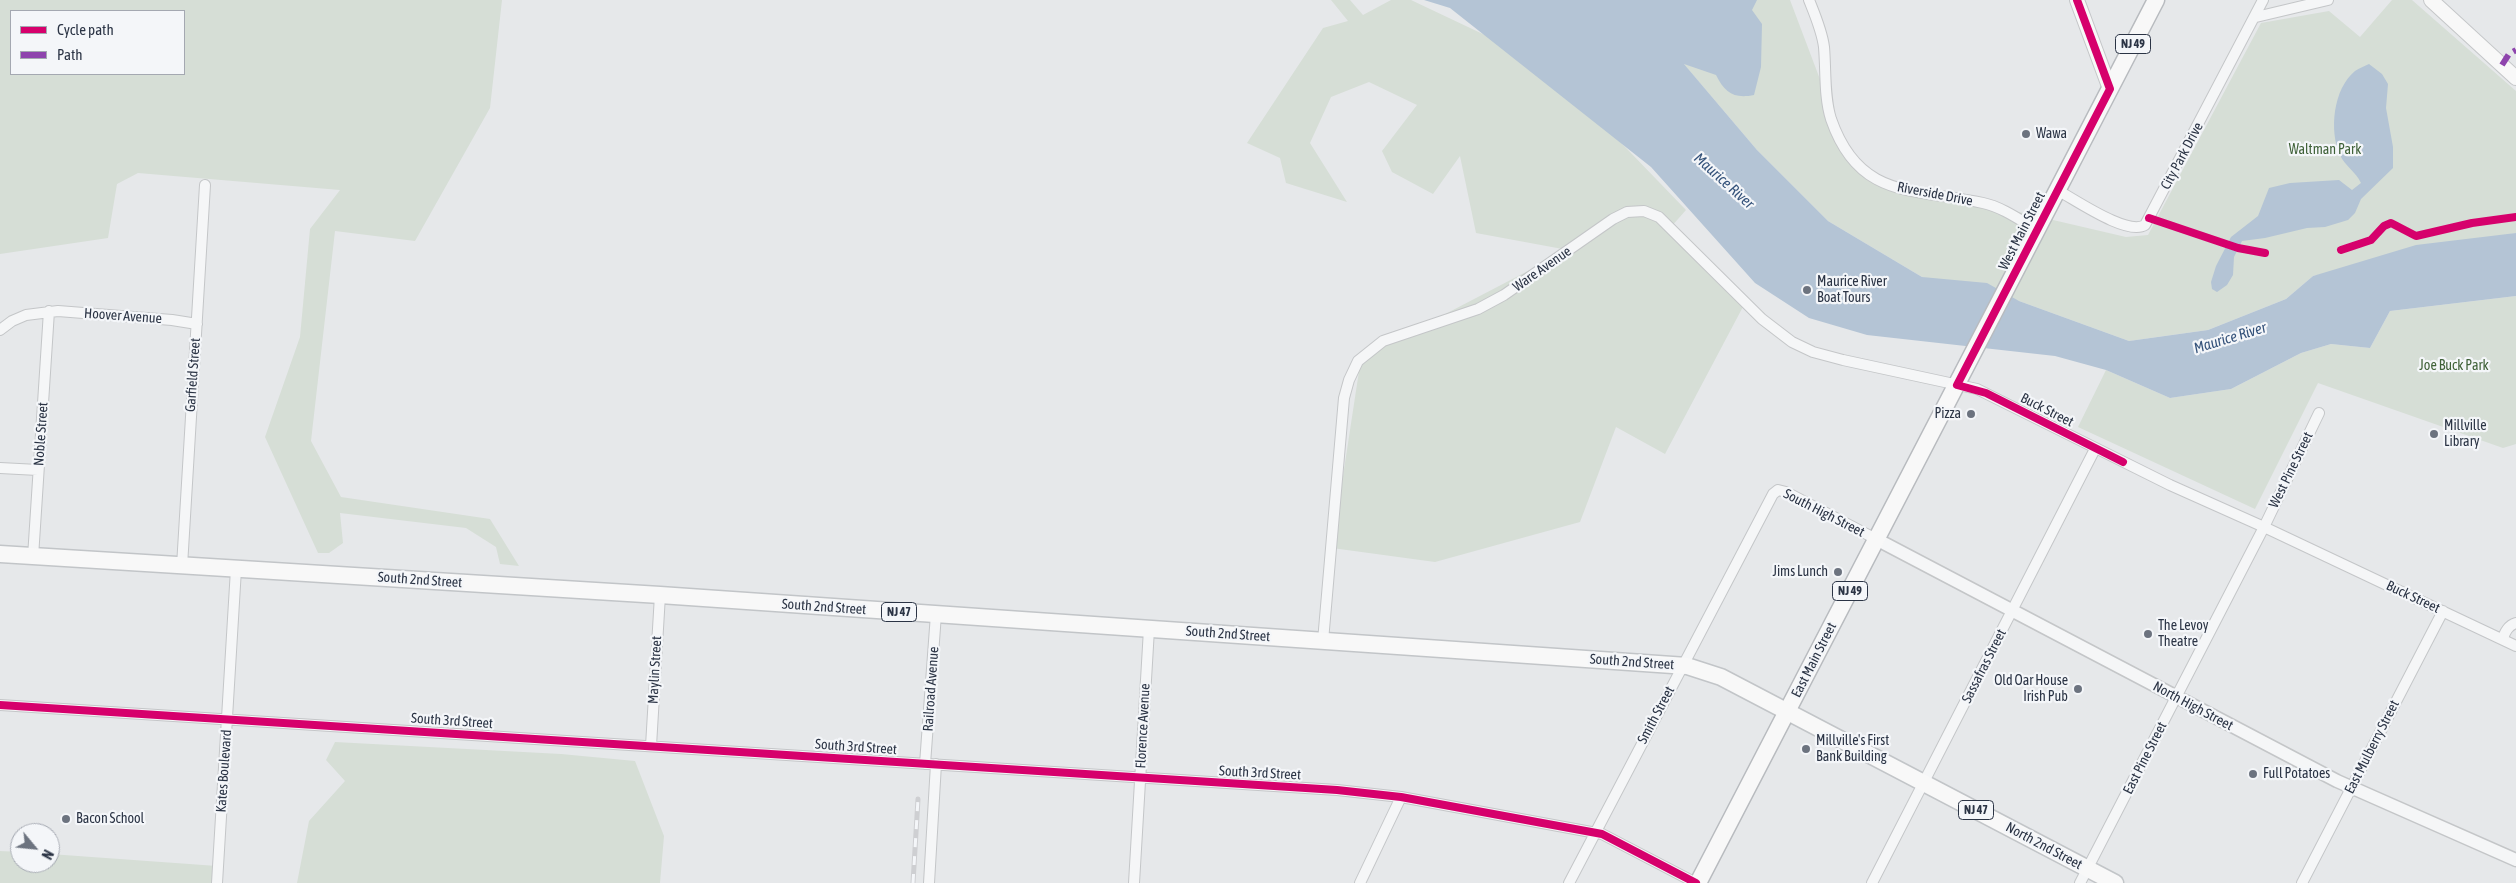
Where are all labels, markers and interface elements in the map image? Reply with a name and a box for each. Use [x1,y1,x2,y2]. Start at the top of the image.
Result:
legend [10,10,185,75]
text: Cycle path [57,21,114,38]
road number: NJ 49 [2116,34,2150,54]
text: Path [57,46,83,63]
street label: City Park Drive [2157,120,2207,192]
place label: Wawa [2036,126,2067,142]
marker: Wawa [2020,128,2032,140]
park label: Waltman Park [2289,142,2361,158]
water label: Maurice River [1690,149,1758,213]
street label: Riverside Drive [1896,178,1974,210]
street label: West Main Street [1995,189,2049,273]
street label: Ware Avenue [1510,243,1574,295]
place label: Maurice River Boat Tours [1817,274,1887,306]
marker: Maurice River Boat Tours [1801,284,1813,296]
street label: Hoover Avenue [84,305,162,327]
water label: Maurice River [2192,318,2268,358]
street label: Garfield Street [182,337,204,413]
park label: Joe Buck Park [2419,358,2489,374]
street label: Buck Street [2018,389,2076,431]
street label: Noble Street [30,401,52,467]
place label: Pizza [1935,406,1961,422]
marker: Pizza [1965,408,1977,420]
place label: Millville Library [2444,418,2487,451]
marker: Millville Library [2428,428,2440,440]
street label: West Pine Street [2265,429,2317,511]
street label: South High Street [1781,485,1867,541]
place label: Jims Lunch [1772,564,1828,580]
marker: Jims Lunch [1832,566,1844,578]
street label: South 2nd Street [377,569,463,591]
street label: Buck Street [2383,577,2443,617]
road number: NJ 49 [1832,582,1868,600]
street label: South 2nd Street [781,596,867,618]
road number: NJ 47 [882,602,916,622]
place label: The Levoy Theatre [2158,618,2208,650]
street label: East Main Street [1788,620,1840,700]
street label: South 2nd Street [1185,623,1271,645]
street label: Sassafras Street [1958,626,2010,706]
marker: The Levoy Theatre [2142,628,2154,640]
street label: Maylin Street [645,636,665,704]
street label: Railroad Avenue [920,646,942,732]
street label: South 2nd Street [1589,651,1675,673]
place label: Old Oar House Irish Pub [1994,673,2068,706]
street label: North High Street [2150,678,2236,734]
street label: Florence Avenue [1132,683,1154,769]
street label: Smith Street [1634,683,1678,747]
marker: Old Oar House Irish Pub [2072,683,2084,695]
street label: East Mulberry Street [2341,697,2403,797]
street label: South 3rd Street [411,710,493,732]
street label: East Pine Street [2120,719,2170,797]
street label: Kates Boulevard [213,729,235,813]
place label: Millville's First Bank Building [1816,733,1889,766]
street label: South 3rd Street [815,736,897,758]
marker: Millville's First Bank Building [1800,743,1812,755]
street label: South 3rd Street [1219,762,1301,784]
place label: Full Potatoes [2263,766,2330,782]
marker: Full Potatoes [2247,768,2259,780]
road number: NJ 47 [1958,800,1994,820]
place label: Bacon School [76,811,144,827]
marker: Bacon School [60,813,72,825]
street label: North 2nd Street [2003,819,2085,873]
north arrow [10,823,60,873]
text: N [38,847,56,862]

